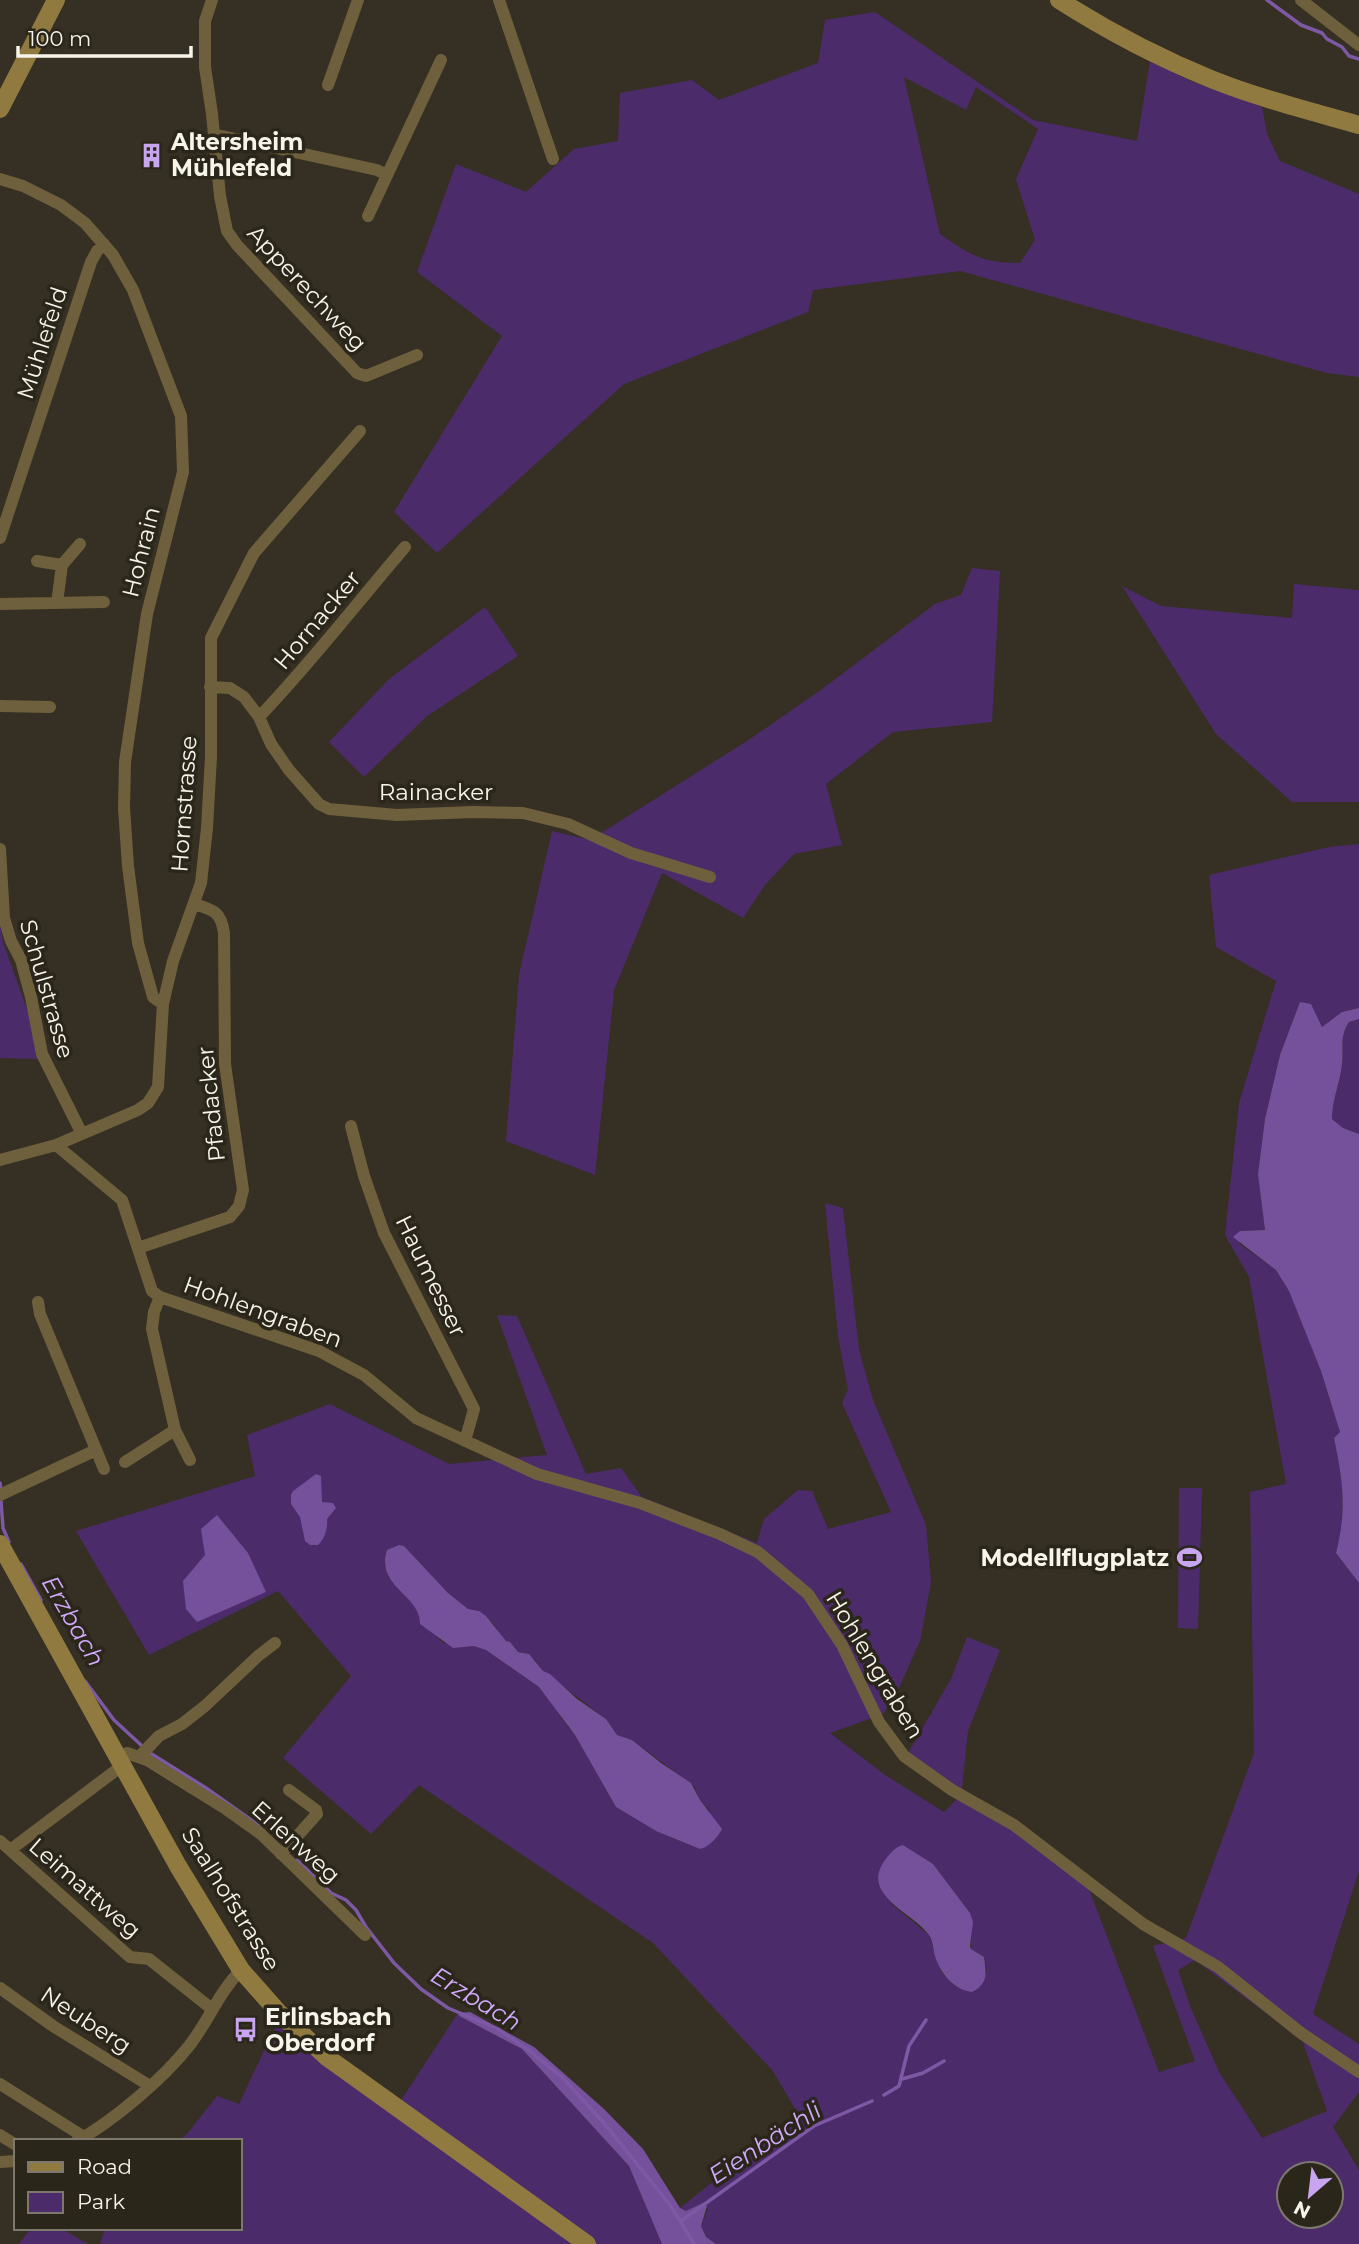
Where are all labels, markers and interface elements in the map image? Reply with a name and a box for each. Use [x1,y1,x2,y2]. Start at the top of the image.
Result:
scale bar [18,14,191,58]
text: 100 m [28,26,91,51]
place label: Altersheim Mühlefeld [170,128,303,182]
building icon: Altersheim Mühlefeld [137,141,165,169]
street label: Apperechweg [242,219,372,357]
street label: Mühlefeld [11,283,73,403]
street label: Hohrain [116,504,166,600]
street label: Hornacker [268,565,366,675]
street label: Hornstrasse [165,735,203,873]
street label: Rainacker [379,778,493,806]
street label: Schulstrasse [14,916,80,1062]
street label: Pfadacker [191,1045,231,1163]
street label: Haumesser [390,1211,472,1341]
street label: Hohlengraben [180,1270,346,1354]
place label: Modellflugplatz [981,1544,1169,1572]
sports icon: Modellflugplatz [1175,1544,1203,1572]
water label: Erzbach [36,1570,111,1671]
street label: Hohlengraben [820,1586,930,1744]
street label: Erlenweg [246,1795,346,1889]
street label: Saalhofstrasse [176,1822,286,1976]
street label: Leimattweg [23,1832,147,1944]
water label: Erzbach [426,1960,527,2037]
street label: Neuberg [36,1980,136,2060]
place label: Erlinsbach Oberdorf [265,2003,392,2057]
bus stop icon: Erlinsbach Oberdorf [231,2016,259,2044]
water label: Eienbächli [703,2095,827,2190]
legend [14,2139,242,2230]
text: Road [77,2154,132,2179]
north arrow [1275,2160,1345,2230]
text: Park [77,2189,125,2214]
text: N [1290,2196,1314,2223]

